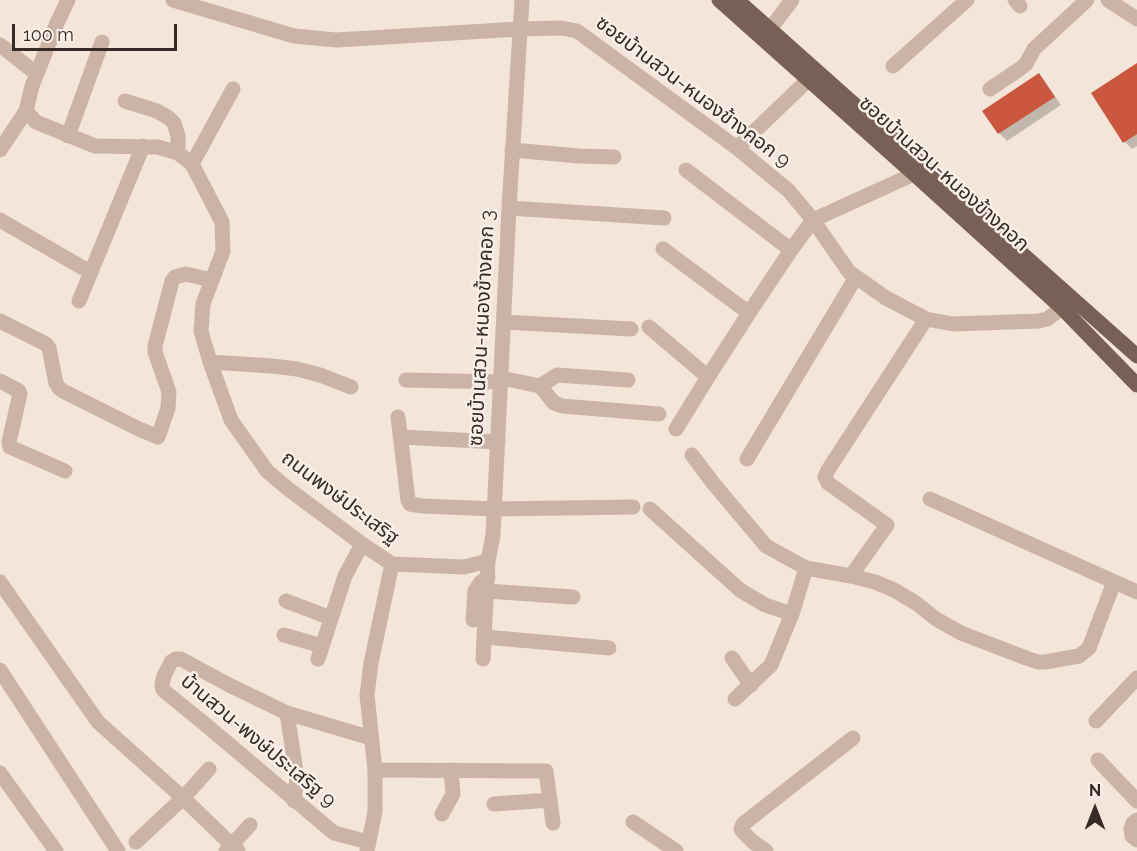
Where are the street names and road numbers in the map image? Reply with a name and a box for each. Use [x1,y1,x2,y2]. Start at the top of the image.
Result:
street label: ซอยบ้านสวน-หนองข้างคอก 9 [591,11,795,173]
street label: ซอยบ้านสวน-หนองข้างคอก [854,91,1034,257]
street label: ซอยบ้านสวน-หนองข้างคอก 3 [464,209,500,447]
street label: ถนนพงษ์ประเสริฐ [277,446,403,550]
street label: บ้านสวน-พงษ์ประเสริฐ 9 [176,669,340,813]

